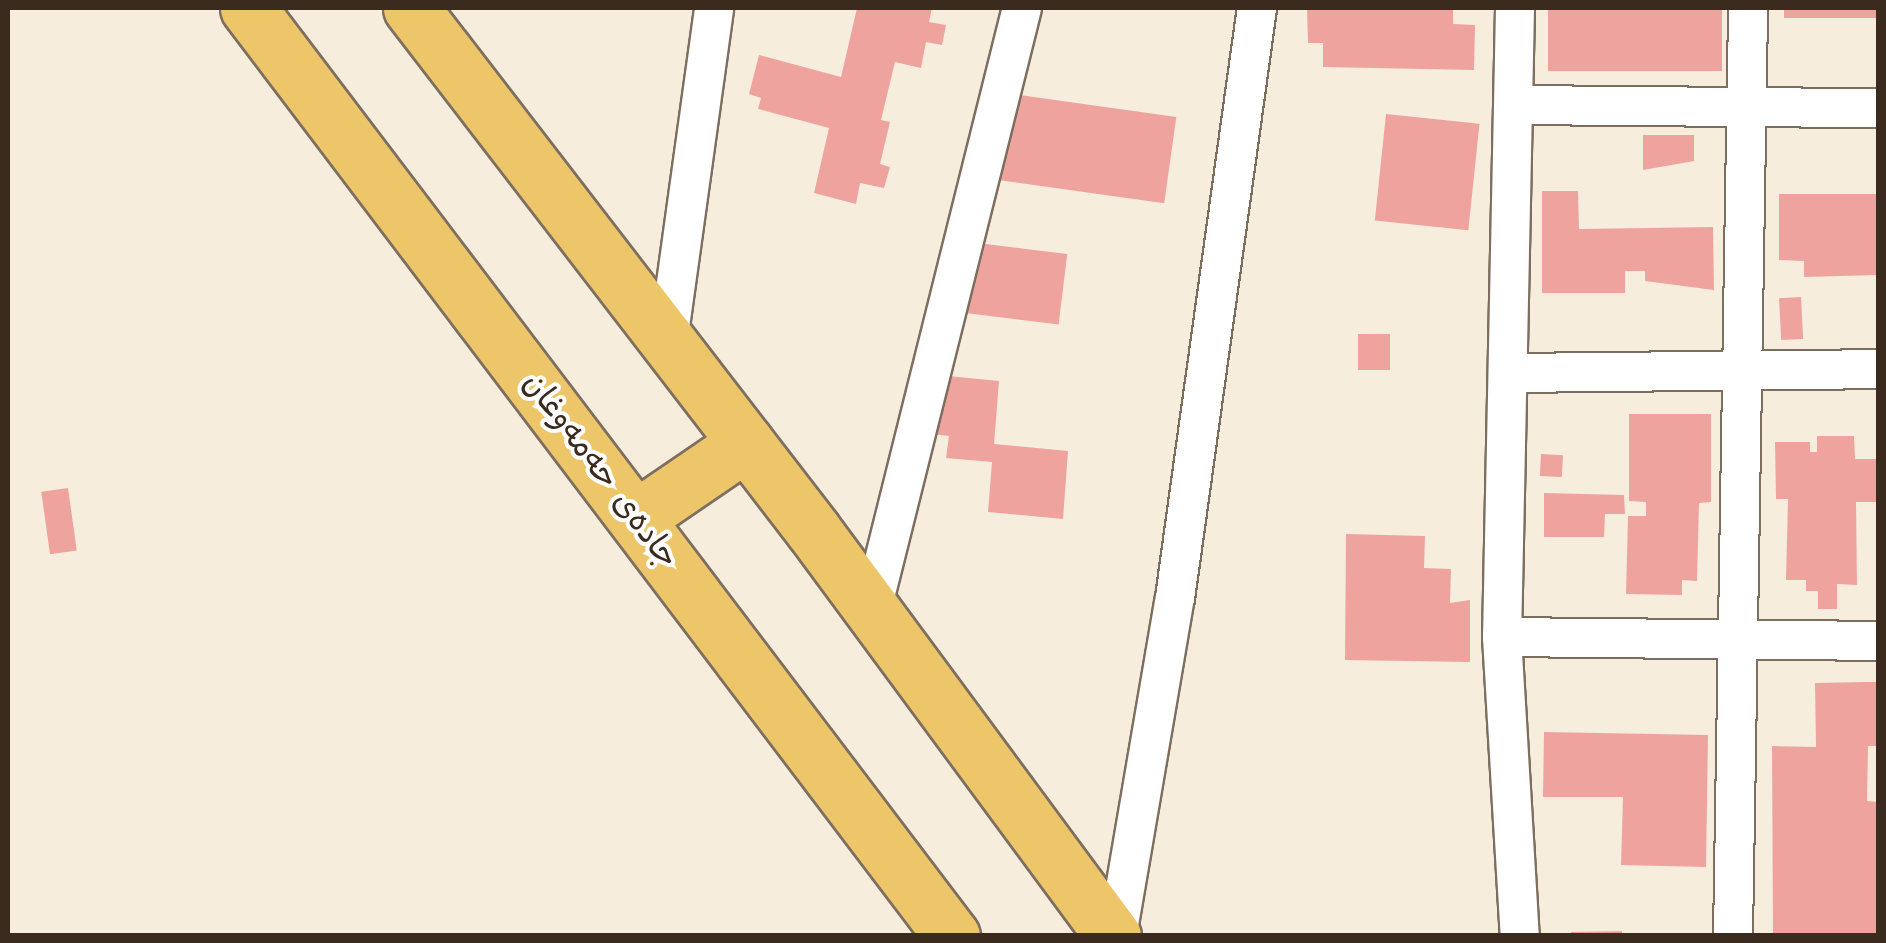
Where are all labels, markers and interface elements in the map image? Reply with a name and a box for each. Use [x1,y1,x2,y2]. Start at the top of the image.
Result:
street label: جادەی حەمەوغان [514,366,686,576]

